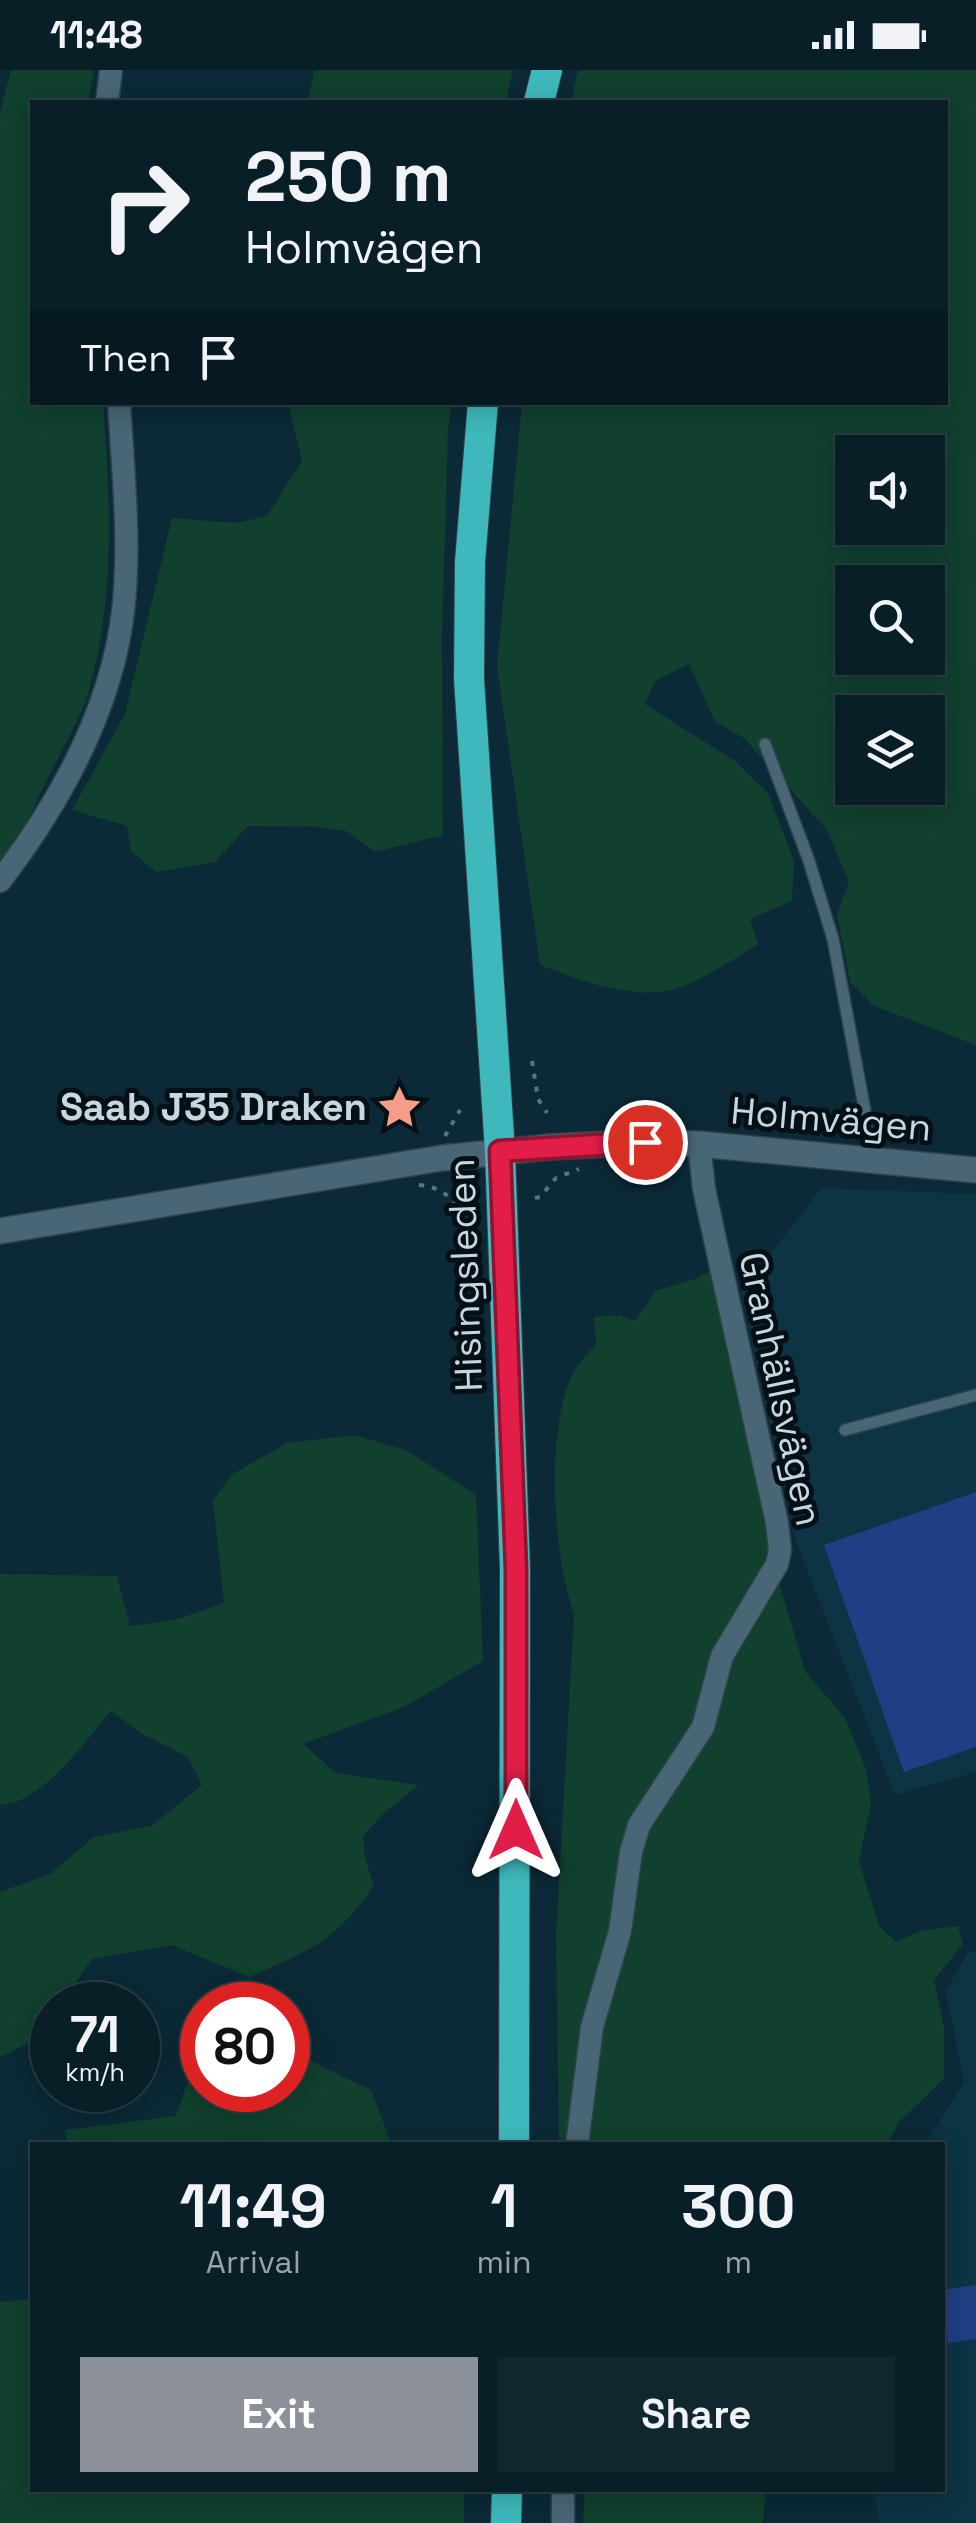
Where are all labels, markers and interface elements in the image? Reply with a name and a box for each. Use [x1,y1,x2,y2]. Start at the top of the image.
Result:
text: 11:48 [50,11,143,59]
text: 250 m [245,132,452,221]
icon: right [80,140,210,270]
text: Holmvägen [245,219,483,276]
icon: arrive [191,330,246,385]
text: Then [80,334,171,382]
map controls [835,435,945,805]
button: sound [835,435,945,545]
button: search [835,565,945,675]
button: layers [835,695,945,805]
place label: Saab J35 Draken [60,1083,367,1131]
place icon: Saab J35 Draken [376,1083,424,1131]
street label: Holmvägen [729,1086,933,1152]
pin [603,1100,688,1185]
icon: arrive [618,1115,673,1170]
street label: Hisingsleden [437,1158,493,1392]
street label: Granhällsvägen [729,1248,833,1530]
position arrow [464,1778,568,1882]
speed limit sign: 80 [180,1982,310,2112]
text: 71 [70,2003,120,2067]
text: km/h [65,2056,125,2088]
text: 11:49 [180,2168,327,2245]
text: 1 [490,2168,518,2245]
text: 300 [681,2168,795,2245]
text: Arrival [206,2242,301,2282]
text: min [477,2242,532,2282]
text: m [725,2242,752,2282]
button: Exit [80,2357,478,2472]
button: Share [498,2357,895,2472]

